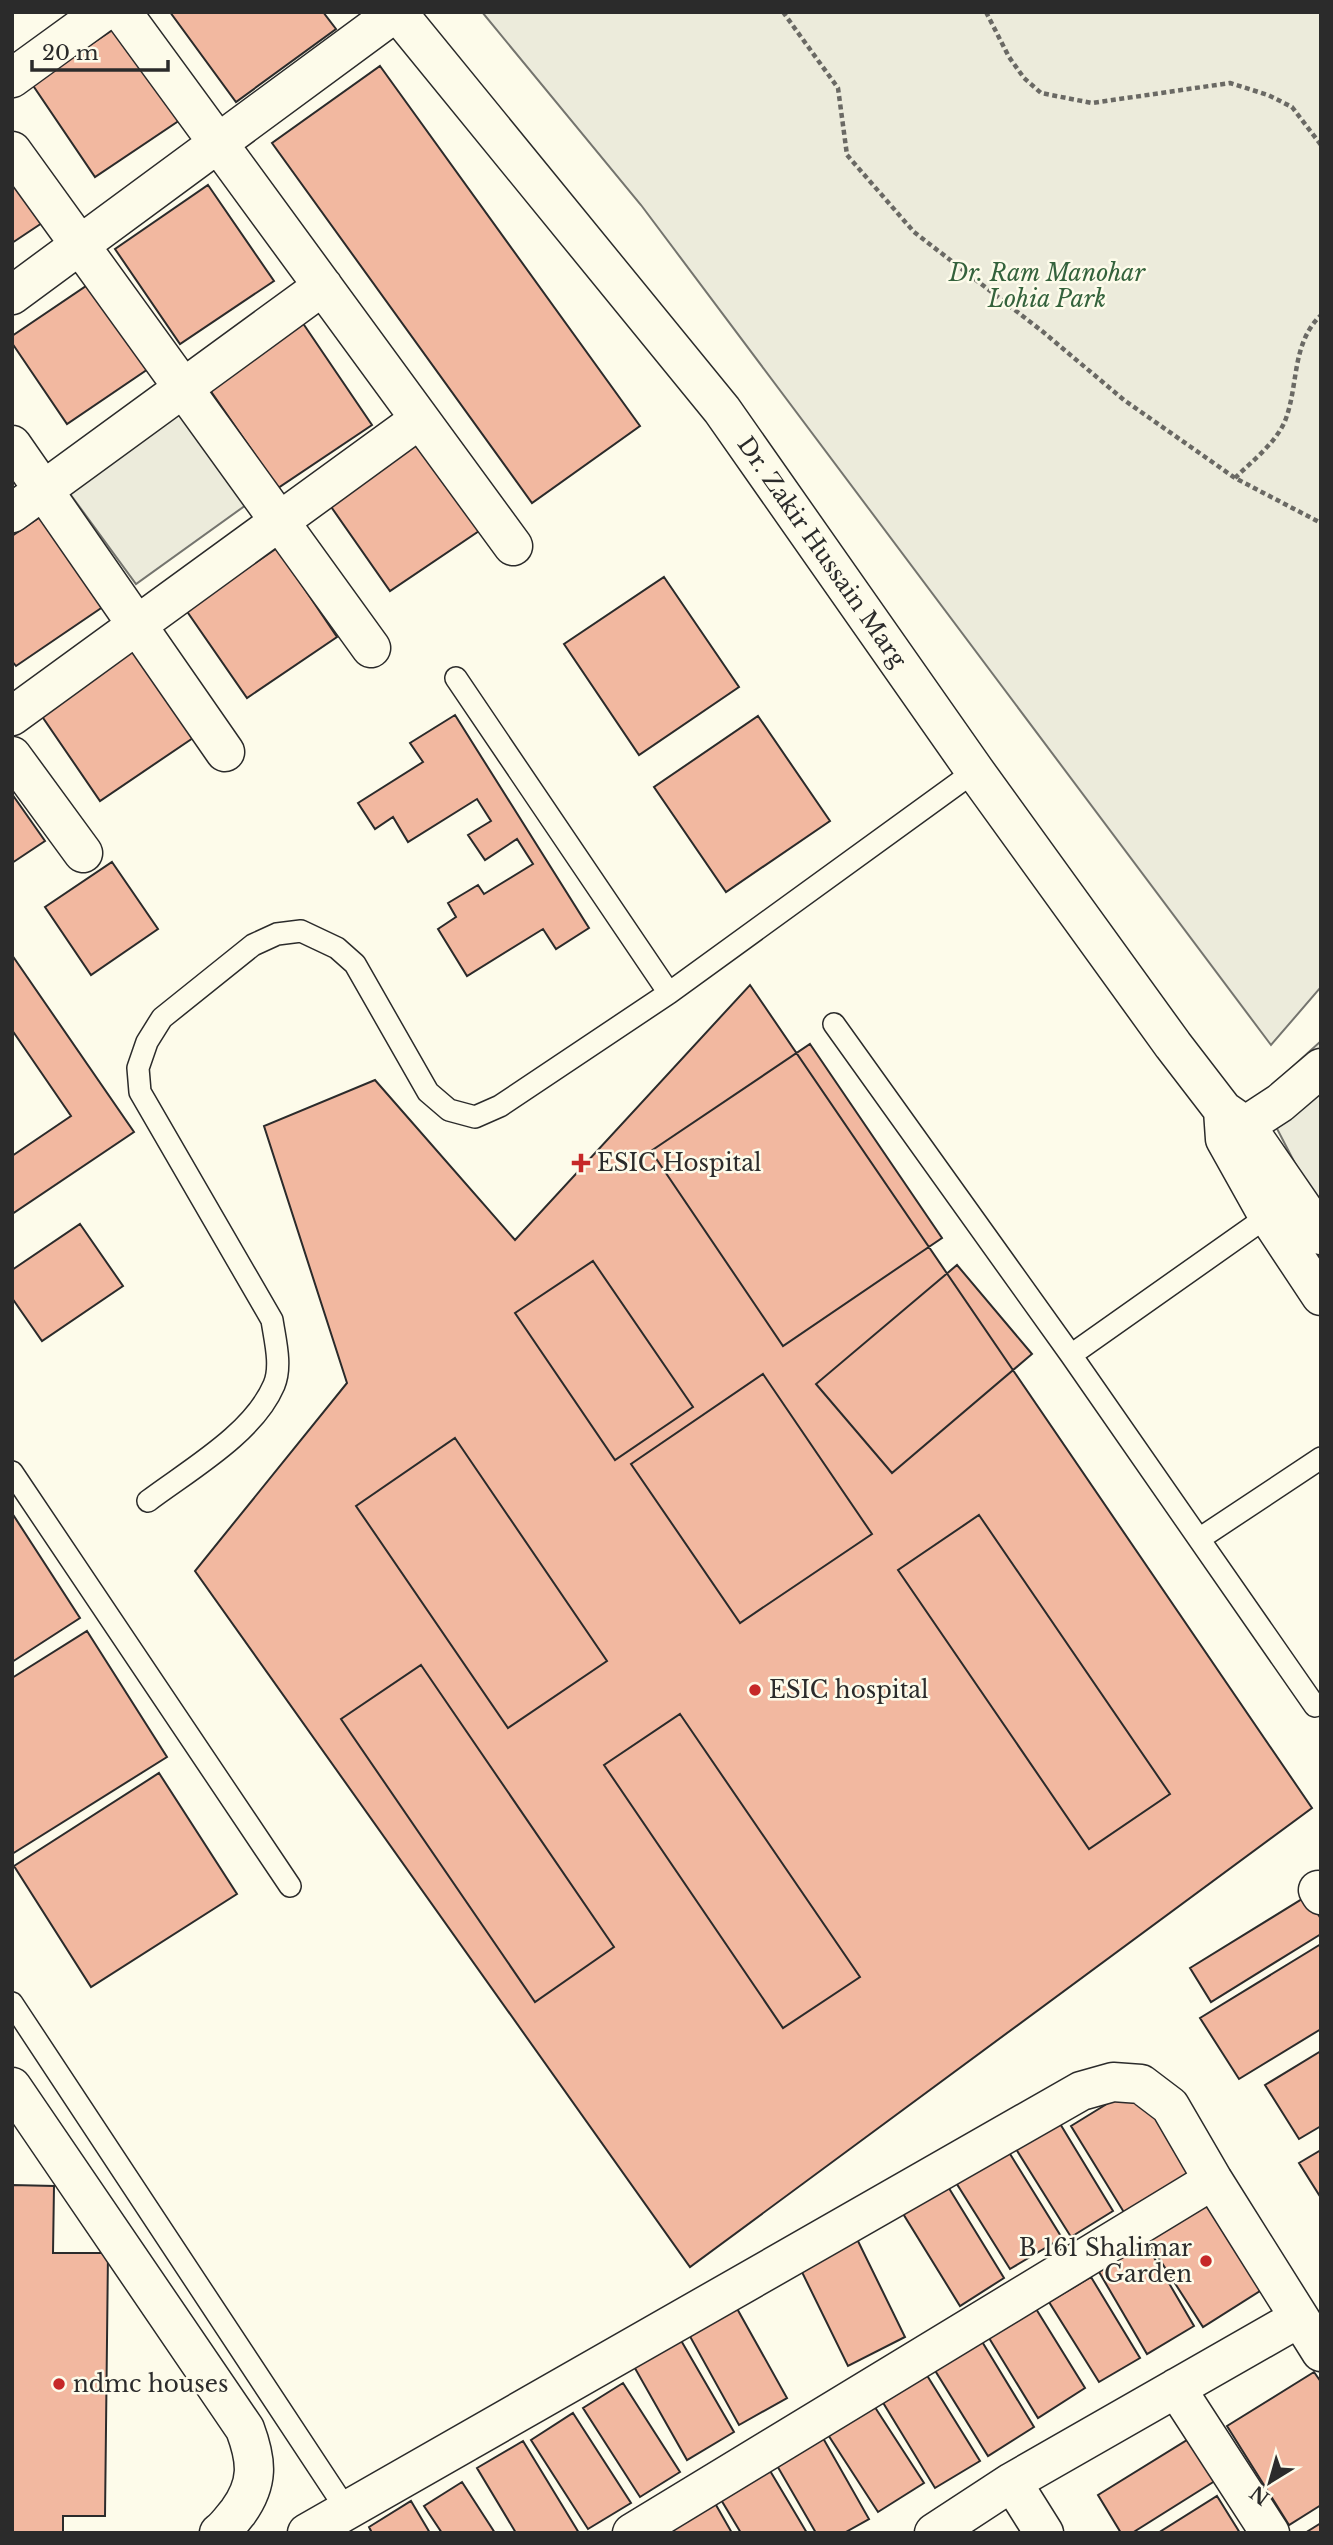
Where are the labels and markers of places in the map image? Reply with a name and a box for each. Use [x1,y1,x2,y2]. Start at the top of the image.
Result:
place label: ESIC Hospital [597,1149,761,1177]
marker: ESIC Hospital [571,1153,591,1173]
place label: ESIC hospital [769,1676,929,1704]
marker: ESIC hospital [747,1682,763,1698]
place label: B 161 Shalimar Garden [1019,2234,1192,2288]
marker: B 161 Shalimar Garden [1198,2253,1214,2269]
place label: ndmc houses [73,2370,228,2398]
marker: ndmc houses [51,2376,67,2392]

